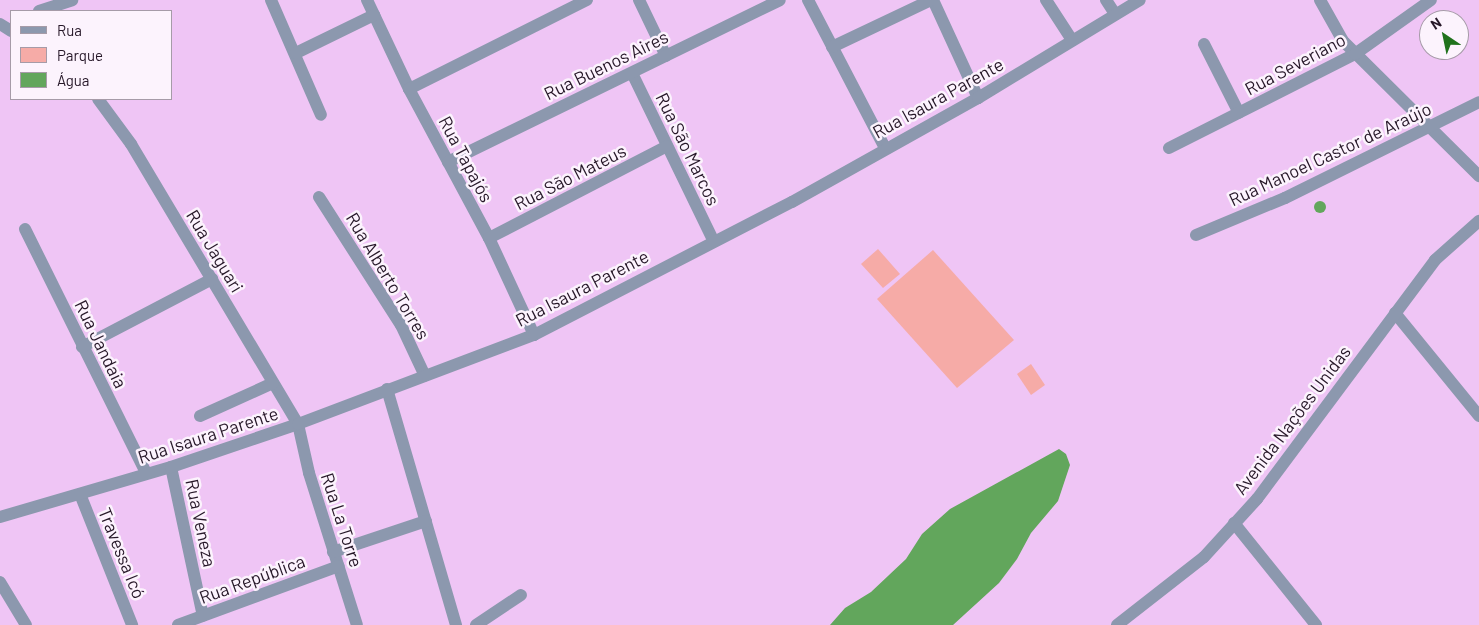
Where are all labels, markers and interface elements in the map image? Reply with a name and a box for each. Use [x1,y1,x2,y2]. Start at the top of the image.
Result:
legend [10,10,172,100]
north arrow [1419,10,1469,60]
text: N [1427,13,1445,33]
text: Rua [57,21,82,39]
street label: Rua Buenos Aires [540,26,672,104]
street label: Rua Severiano [1241,28,1349,100]
text: Parque [57,46,103,64]
street label: Rua Isaura Parente [869,53,1007,143]
text: Água [57,71,90,89]
street label: Rua São Marcos [651,89,725,209]
street label: Rua Manoel Castor de Araújo [1225,98,1435,210]
street label: Rua Tapajós [434,112,498,206]
street label: Rua São Mateus [510,140,630,214]
street label: Rua Jaguari [182,206,248,296]
street label: Rua Alberto Torres [342,209,434,343]
street label: Rua Isaura Parente [512,245,652,331]
street label: Rua Jandaia [70,296,132,392]
street label: Avenida Nações Unidas [1229,341,1355,499]
street label: Rua Isaura Parente [135,402,281,468]
street label: Rua La Torre [317,470,367,570]
street label: Rua Veneza [181,477,221,569]
street label: Travessa Icó [94,504,150,602]
street label: Rua República [196,550,308,608]

